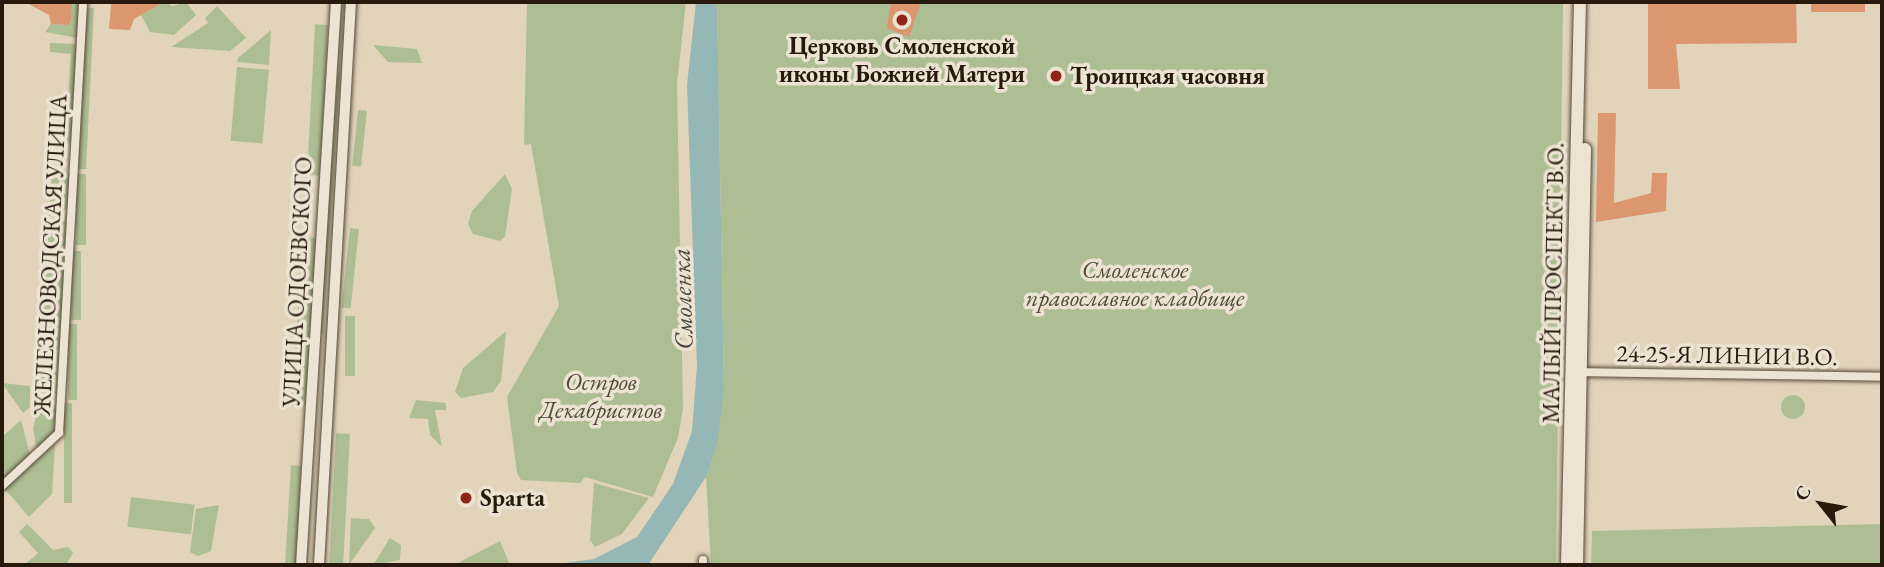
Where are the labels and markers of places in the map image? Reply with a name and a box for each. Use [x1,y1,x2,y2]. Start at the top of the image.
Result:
marker: Церковь Смоленской иконы Божией Матери [894,12,910,28]
place label: Церковь Смоленской иконы Божией Матери [779,32,1025,88]
place label: Троицкая часовня [1070,62,1265,90]
marker: Троицкая часовня [1048,68,1064,84]
place label: Sparta [480,484,545,512]
marker: Sparta [458,490,474,506]

